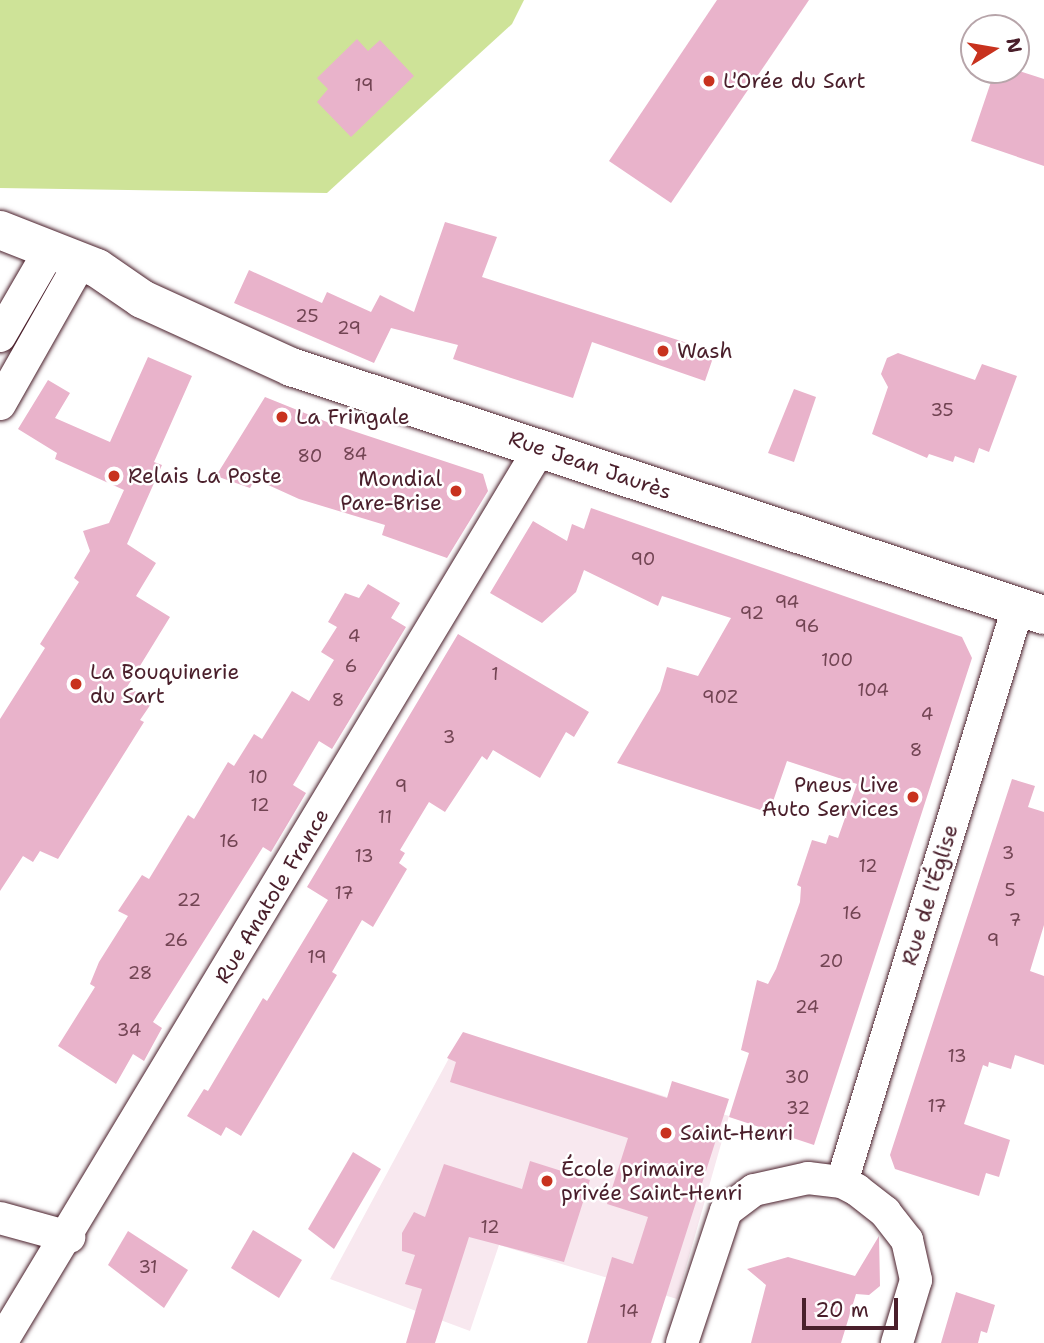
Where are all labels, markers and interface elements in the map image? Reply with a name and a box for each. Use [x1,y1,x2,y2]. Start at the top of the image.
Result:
north arrow [960,14,1030,84]
text: N [1000,36,1028,55]
place label: L'Orée du Sart [723,68,866,94]
marker: L'Orée du Sart [701,73,717,89]
house number: 19 [354,74,374,96]
house number: 25 [295,305,319,327]
house number: 29 [337,317,361,339]
place label: Wash [677,338,733,364]
marker: Wash [655,343,671,359]
house number: 35 [930,399,954,421]
place label: La Fringale [296,404,410,430]
marker: La Fringale [274,409,290,425]
street label: Rue Jean Jaurès [505,425,675,505]
house number: 84 [343,443,367,465]
house number: 80 [298,445,322,467]
place label: Relais La Poste [128,463,282,489]
place label: Mondial Pare-Brise [340,466,442,516]
marker: Relais La Poste [106,468,122,484]
marker: Mondial Pare-Brise [448,483,464,499]
house number: 90 [631,548,655,570]
house number: 94 [775,591,799,613]
house number: 92 [740,602,764,624]
house number: 96 [795,615,819,637]
house number: 4 [348,625,360,647]
house number: 100 [821,649,853,671]
house number: 6 [345,655,357,677]
place label: La Bouquinerie du Sart [90,659,239,709]
house number: 1 [491,663,499,685]
marker: La Bouquinerie du Sart [68,676,84,692]
house number: 104 [857,679,889,701]
house number: 90Z [702,686,738,708]
house number: 8 [332,689,344,711]
house number: 4 [921,703,933,725]
house number: 3 [443,726,455,748]
house number: 8 [910,739,922,761]
house number: 10 [248,766,268,788]
place label: Pneus Live Auto Services [762,772,899,822]
house number: 9 [395,775,407,797]
marker: Pneus Live Auto Services [905,789,921,805]
house number: 12 [250,794,270,816]
street label: Rue Anatole France [210,804,334,988]
house number: 11 [378,806,392,828]
street label: Rue de l'Église [897,821,963,969]
house number: 16 [219,830,239,852]
house number: 3 [1002,842,1014,864]
house number: 13 [354,845,374,867]
house number: 12 [858,855,878,877]
house number: 5 [1004,879,1016,901]
house number: 17 [334,882,354,904]
house number: 22 [177,889,201,911]
house number: 16 [842,902,862,924]
house number: 7 [1009,909,1021,931]
house number: 26 [164,929,188,951]
house number: 9 [987,929,999,951]
house number: 19 [307,946,327,968]
house number: 20 [819,950,843,972]
house number: 28 [128,962,152,984]
house number: 24 [795,996,819,1018]
house number: 34 [117,1019,141,1041]
house number: 13 [947,1045,967,1067]
house number: 30 [785,1066,809,1088]
house number: 17 [927,1095,947,1117]
house number: 32 [786,1097,810,1119]
place label: Saint-Henri [680,1120,793,1146]
marker: Saint-Henri [658,1125,674,1141]
place label: École primaire privée Saint-Henri [561,1156,743,1206]
marker: École primaire privée Saint-Henri [539,1173,555,1189]
house number: 12 [480,1216,500,1238]
house number: 31 [138,1256,158,1278]
scale bar [806,1284,902,1328]
text: 20 m [815,1296,869,1324]
house number: 14 [619,1300,639,1322]

